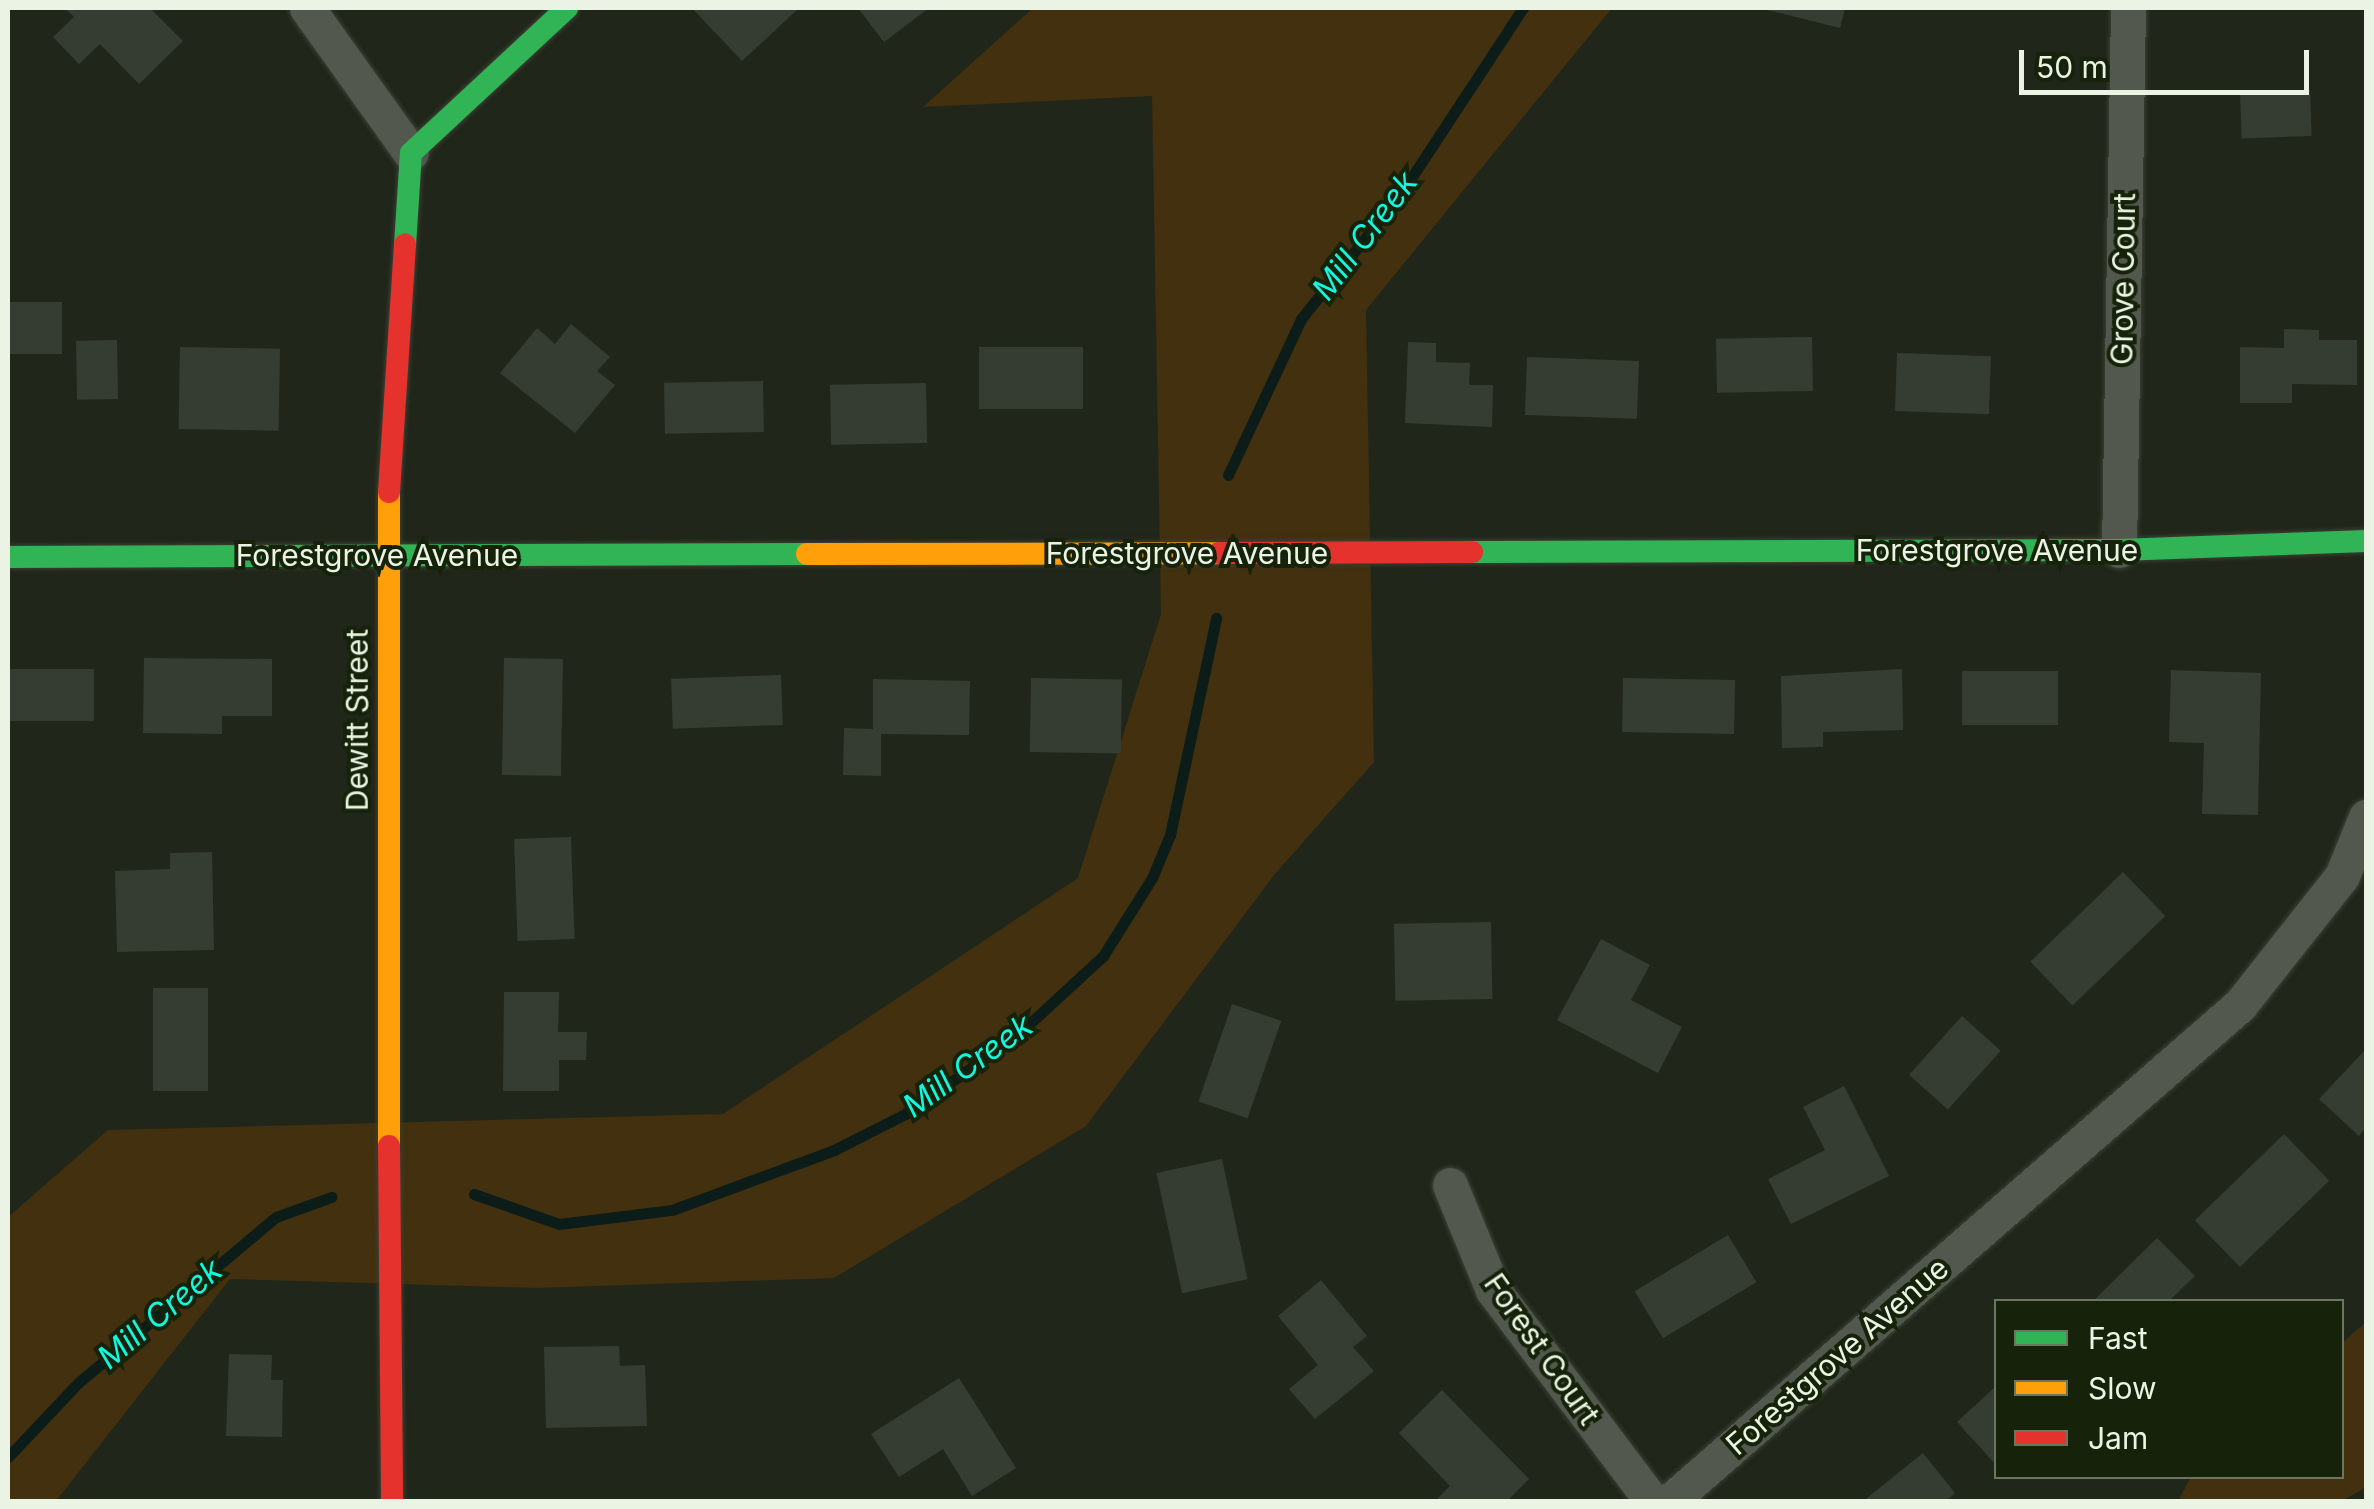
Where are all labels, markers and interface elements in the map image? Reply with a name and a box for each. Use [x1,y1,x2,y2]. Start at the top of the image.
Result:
scale bar [2024,30,2314,92]
text: 50 m [2036,49,2108,85]
water label: Mill Creek [1304,164,1426,308]
street label: Grove Court [2104,193,2142,365]
street label: Forestgrove Avenue [1856,532,2138,568]
street label: Forestgrove Avenue [1046,535,1328,571]
street label: Forestgrove Avenue [236,537,518,573]
street label: Dewitt Street [339,629,375,811]
water label: Mill Creek [896,1006,1040,1126]
street label: Forestgrove Avenue [1719,1250,1955,1462]
water label: Mill Creek [90,1251,230,1377]
street label: Forest Court [1477,1267,1607,1431]
legend [1994,1299,2344,1479]
text: Fast [2088,1320,2147,1356]
text: Slow [2088,1370,2157,1406]
text: Jam [2088,1420,2148,1456]

